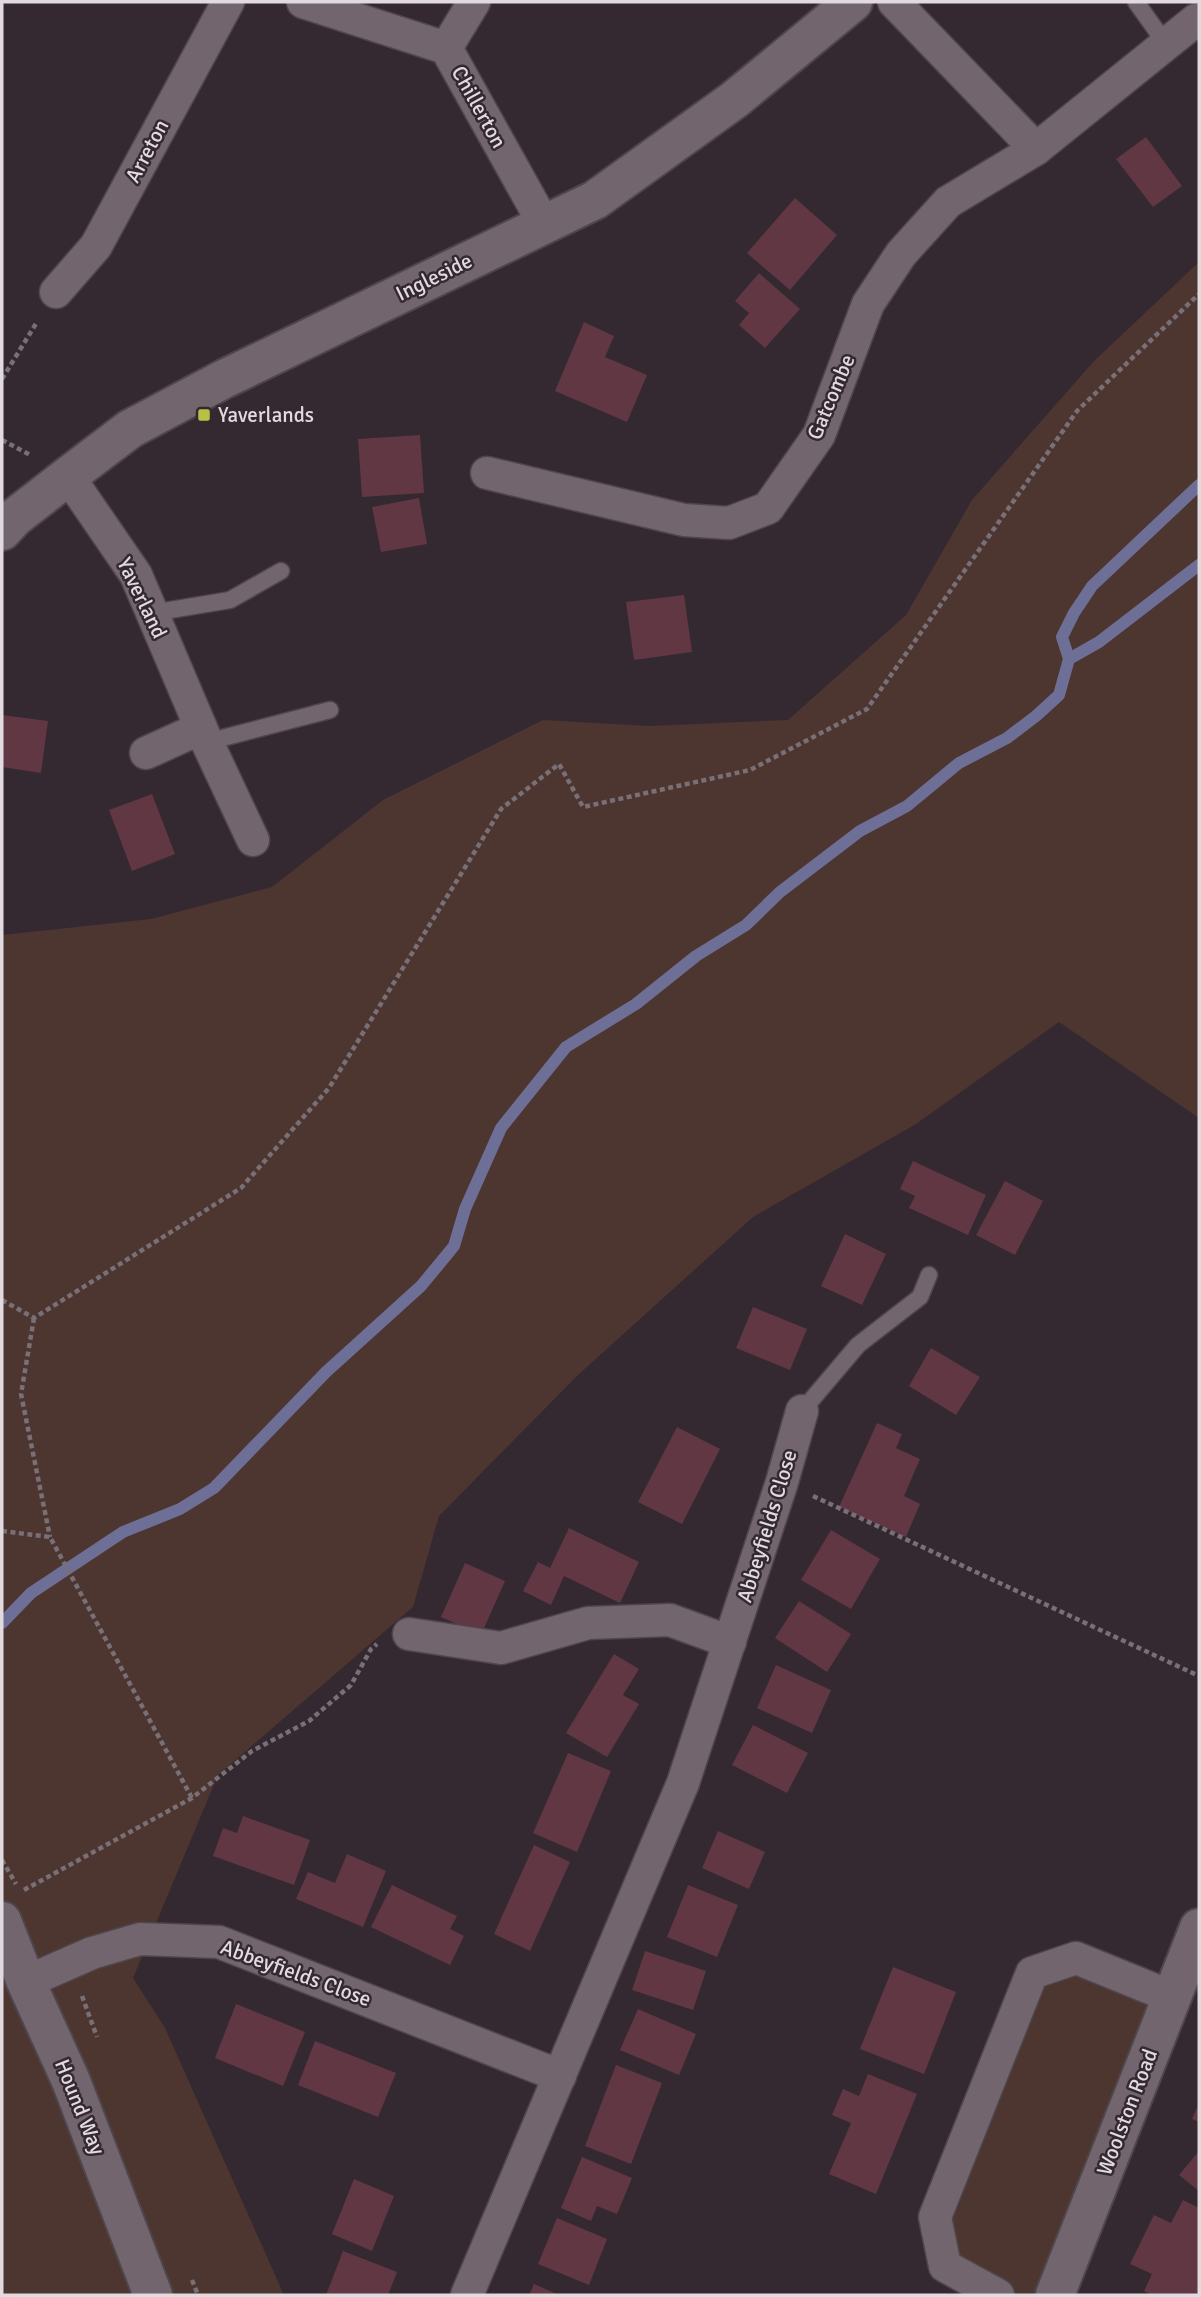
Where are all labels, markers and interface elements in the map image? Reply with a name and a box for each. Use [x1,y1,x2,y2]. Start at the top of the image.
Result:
street label: Chillerton [446,61,512,153]
street label: Arreton [120,115,174,187]
street label: Ingleside [392,247,476,307]
street label: Gatcombe [801,350,861,444]
place label: Yaverlands [218,402,314,428]
marker: Yaverlands [196,407,212,423]
street label: Yaverland [111,553,173,643]
street label: Abbeyfields Close [731,1447,803,1605]
street label: Abbeyfields Close [217,1934,375,2012]
street label: Woolston Road [1091,2045,1163,2179]
street label: Hound Way [49,2055,111,2159]

